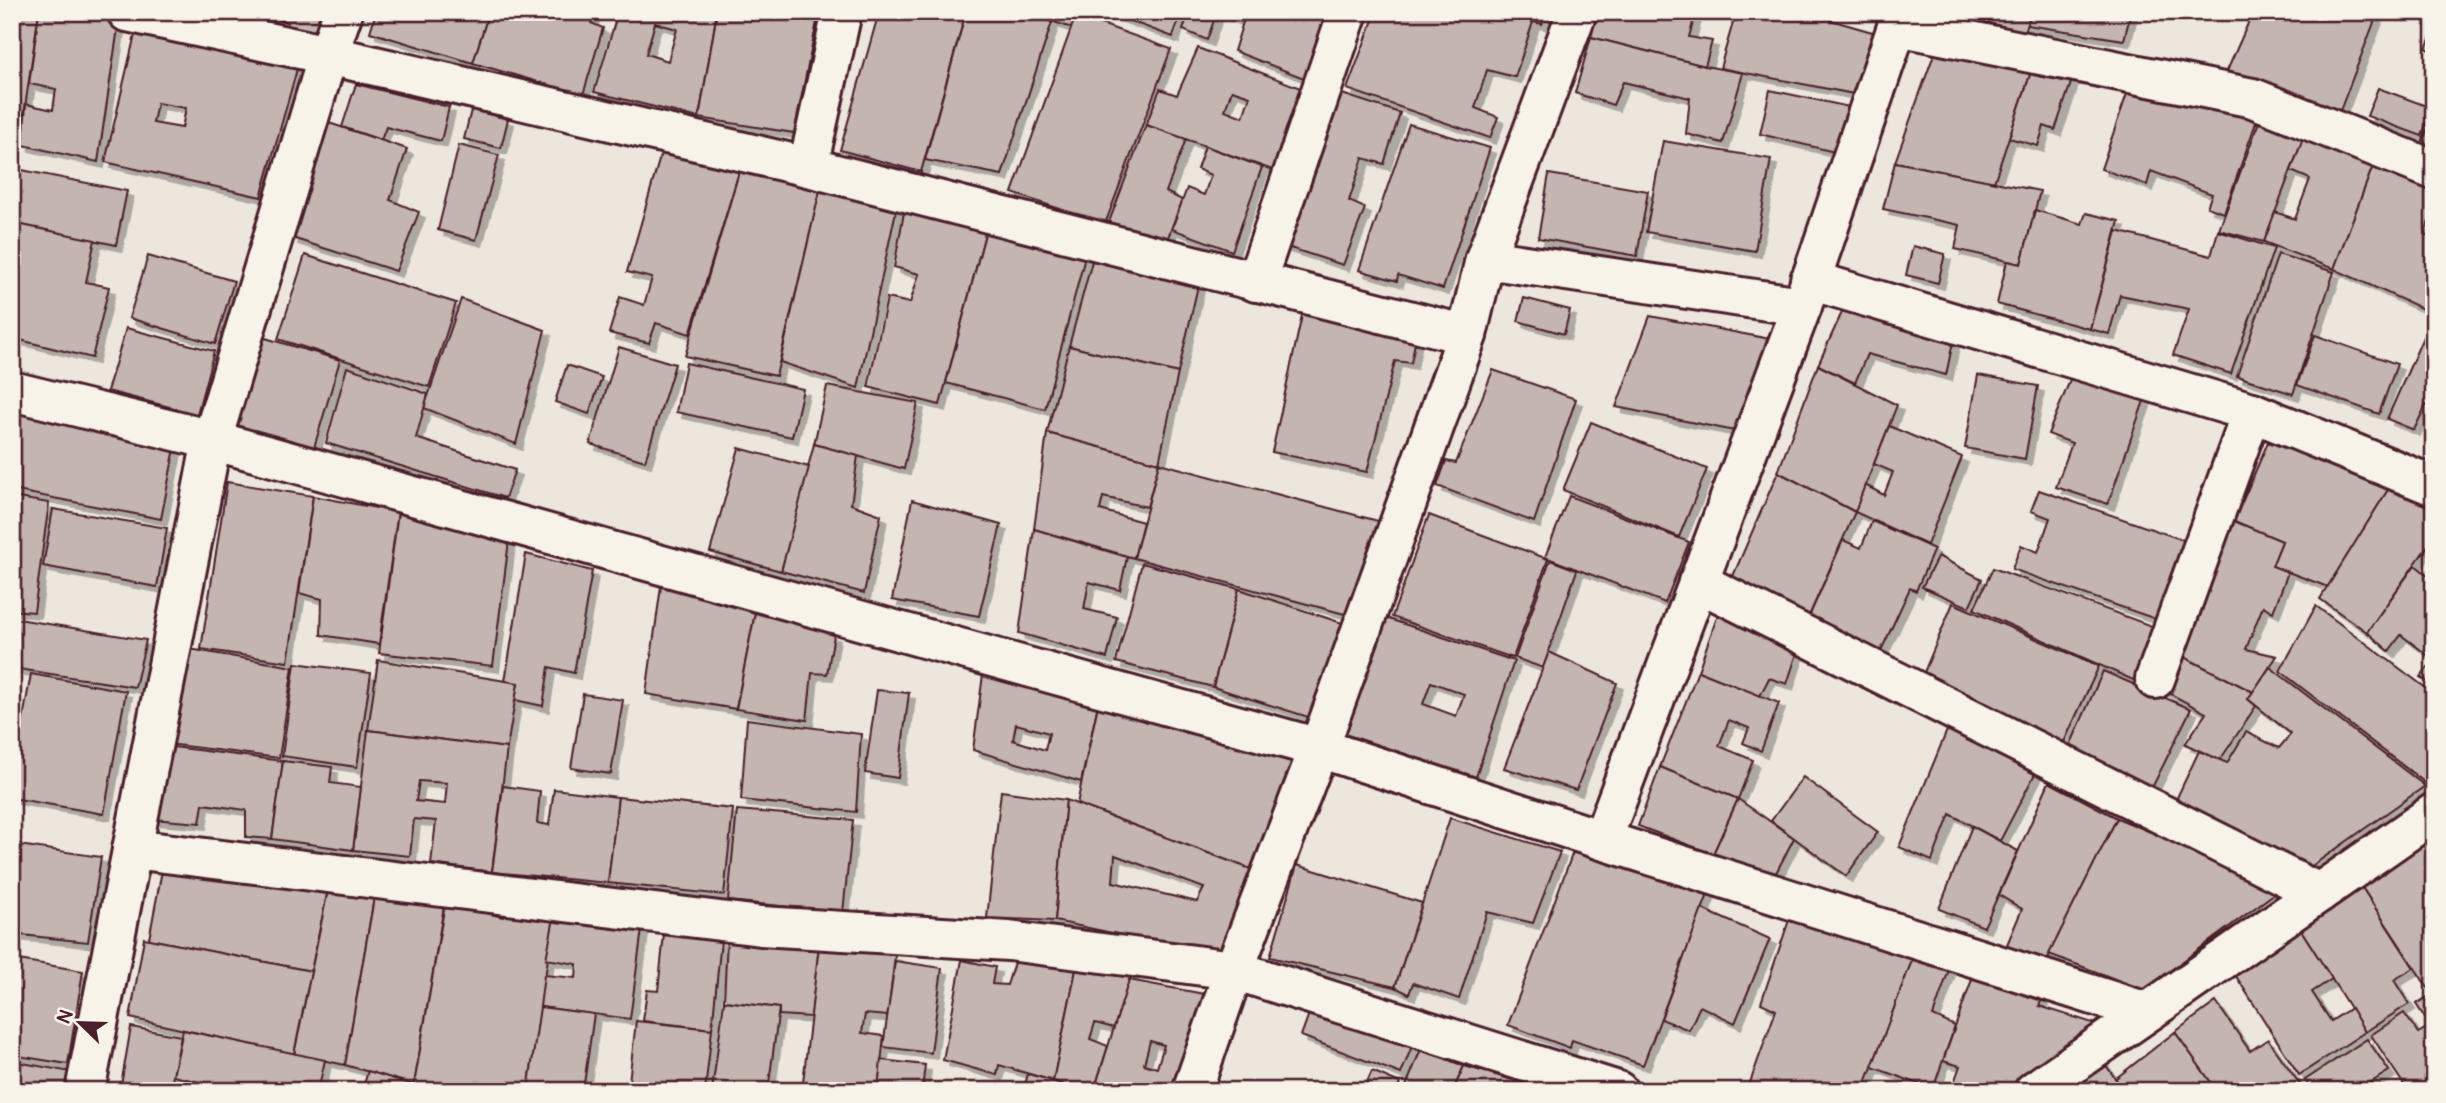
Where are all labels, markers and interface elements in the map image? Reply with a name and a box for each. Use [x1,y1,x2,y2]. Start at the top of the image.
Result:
north arrow [46,988,116,1058]
text: N [52,1006,79,1027]

